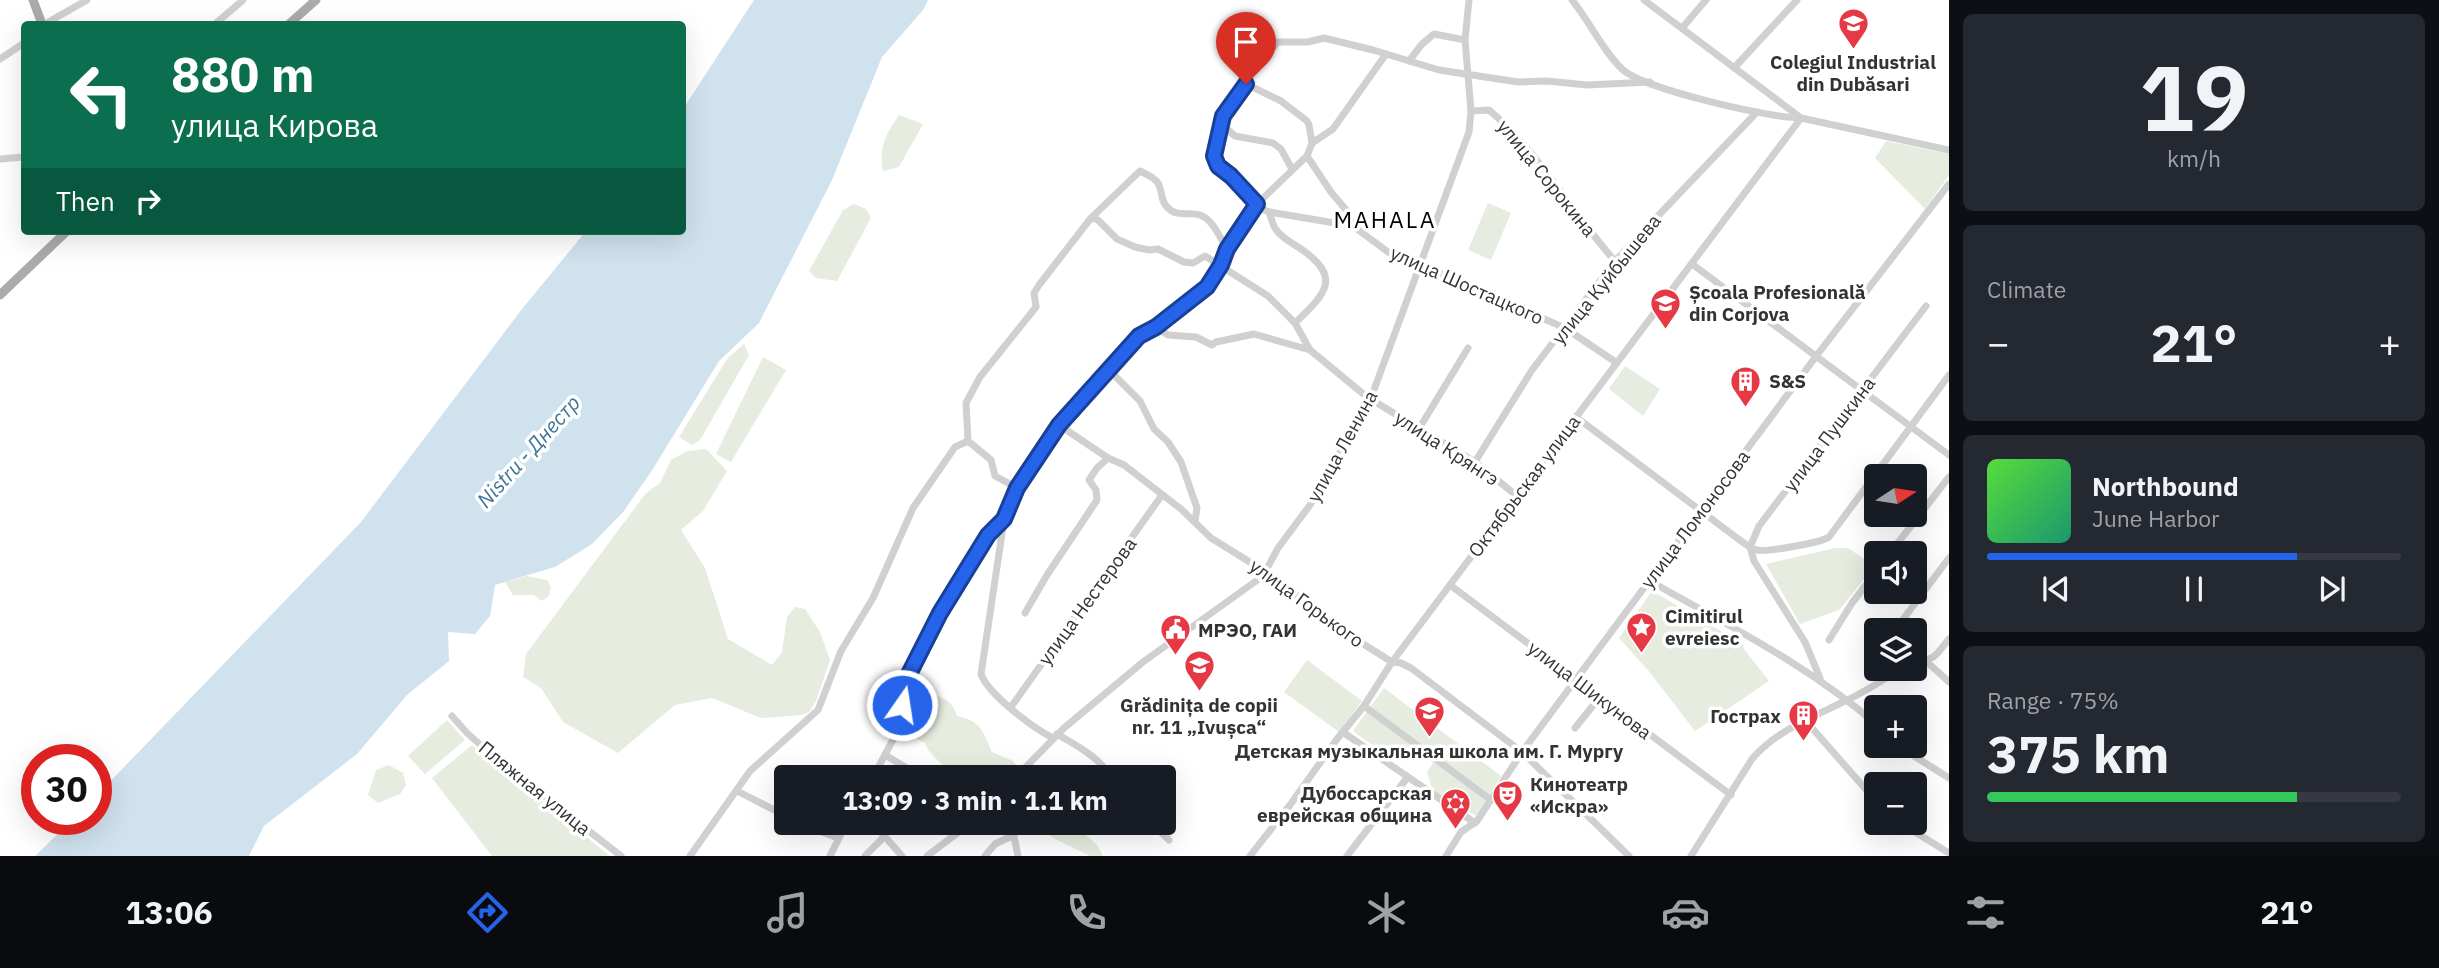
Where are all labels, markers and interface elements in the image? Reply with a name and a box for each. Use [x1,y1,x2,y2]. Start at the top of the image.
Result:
school or university icon: Colegiul Industrial din Dubăsari [1836,6,1870,50]
pin [1216,12.0,1276,84]
icon: arrive [1227,23,1265,61]
text: 19 [2139,38,2249,156]
text: 880 m [171,42,315,105]
icon: left [56,49,147,140]
place label: Colegiul Industrial din Dubăsari [1770,50,1936,96]
text: улица Кирова [171,104,378,146]
street label: улица Сорокина [1492,114,1602,242]
text: km/h [2167,143,2221,173]
icon: right [129,182,167,220]
text: Then [56,184,115,218]
district label: MAHALA [1333,204,1437,234]
street label: улица Куйбышева [1546,209,1666,349]
street label: улица Шостацкого [1387,240,1547,330]
text: Climate [1987,274,2066,304]
place label: Școala Profesională din Corjova [1689,280,1866,326]
school or university icon: Școala Profesională din Corjova [1649,286,1683,330]
text: 21° [2151,309,2237,376]
text: − [1987,318,2010,367]
text: + [2378,318,2401,367]
building icon: S&S [1729,364,1763,408]
place label: S&S [1769,369,1806,393]
street label: улица Пушкина [1778,372,1880,496]
street label: улица Ленина [1301,386,1383,506]
water label: Nistru - Днестр [470,389,586,513]
street label: улица Крянгэ [1390,405,1504,491]
street label: Октябрьская улица [1463,410,1585,562]
street label: улица Ломоносова [1635,445,1755,593]
north arrow [1864,464,1927,527]
map controls [1864,464,1927,835]
text: Northbound [2092,469,2239,503]
text: June Harbor [2092,503,2220,533]
street label: улица Нестерова [1033,532,1141,670]
button: sound [1864,541,1927,604]
street label: улица Горького [1245,553,1369,653]
icon: previous [2037,570,2075,608]
icon: pause [2175,570,2213,608]
icon: next [2313,570,2351,608]
place label: Cimitirul evreiesc [1665,604,1743,650]
place icon: Cimitirul evreiesc [1625,610,1659,654]
public building icon: МРЭО, ГАИ [1158,613,1192,657]
place label: МРЭО, ГАИ [1198,618,1297,642]
button: layers [1864,618,1927,681]
street label: улица Шикунова [1523,636,1657,744]
school or university icon: Grădinița de copii nr. 11 „Ivușca“ [1182,649,1216,693]
position arrow [865,668,939,742]
text: Range · 75% [1987,685,2119,715]
place label: Grădinița de copii nr. 11 „Ivușca“ [1120,693,1278,739]
school or university icon: Детская музыкальная школа им. Г. Мургу [1412,695,1446,739]
button: + [1864,695,1927,758]
building icon: Гострах [1787,699,1821,743]
place label: Гострах [1710,704,1781,728]
text: 375 km [1987,720,2169,787]
street label: Пляжная улица [474,735,596,841]
place label: Детская музыкальная школа им. Г. Мургу [1235,739,1624,763]
speed limit sign: 30 [21,744,112,835]
place label: Кинотеатр «Искра» [1530,772,1628,818]
button: − [1864,772,1927,835]
theatre icon: Кинотеатр «Искра» [1490,778,1524,822]
place label: Дубоссарская еврейская община [1257,781,1432,827]
text: 13:09 · 3 min · 1.1 km [842,783,1108,817]
synagogue icon: Дубоссарская еврейская община [1438,787,1472,831]
icon: directions [463,888,512,937]
icon: music [763,888,812,937]
icon: phone [1062,888,1111,937]
icon: climate [1362,888,1411,937]
icon: car [1661,888,1710,937]
icon: filters [1961,888,2010,937]
text: 13:06 [125,891,213,933]
text: 21° [2260,891,2314,933]

